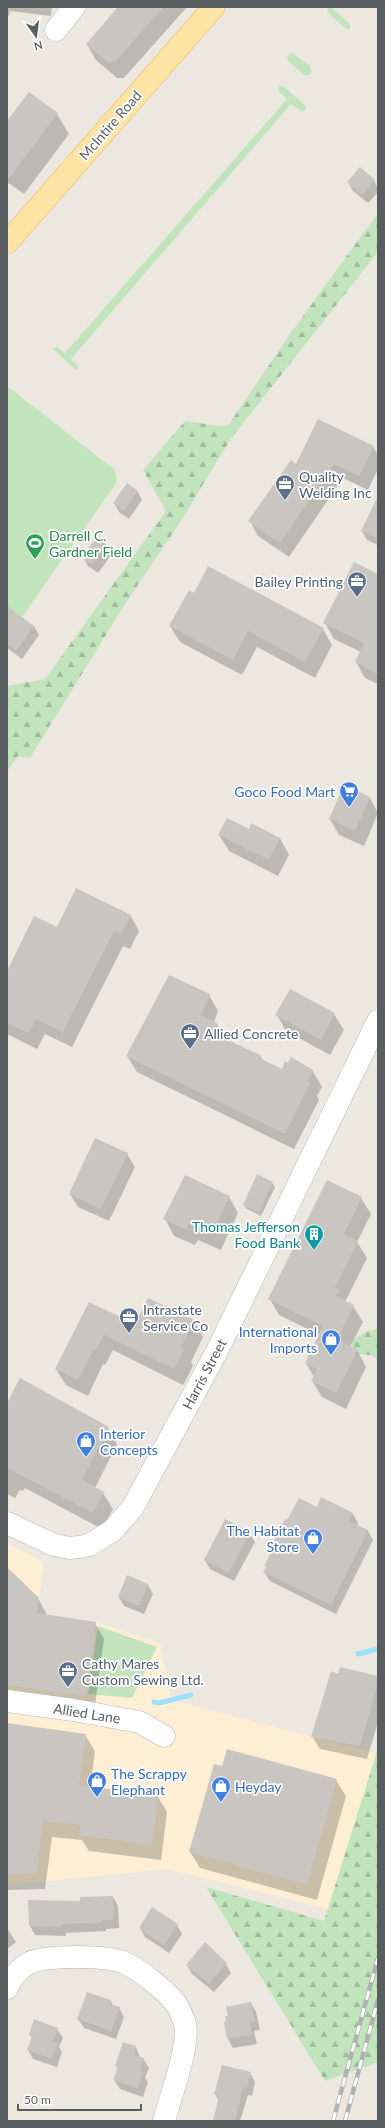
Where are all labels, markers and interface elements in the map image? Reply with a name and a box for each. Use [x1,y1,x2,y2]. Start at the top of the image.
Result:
north arrow [16,16,56,56]
text: N [33,39,44,54]
street label: McIntire Road [75,87,145,163]
place label: Quality Welding Inc [299,468,372,501]
office icon: Quality Welding Inc [274,473,296,501]
place label: Darrell C. Gardner Field [49,527,132,560]
sports icon: Darrell C. Gardner Field [24,532,46,560]
office icon: Bailey Printing [346,570,368,598]
place label: Bailey Printing [255,573,343,590]
supermarket icon: Goco Food Mart [338,780,360,808]
place label: Goco Food Mart [234,783,335,800]
office icon: Allied Concrete [179,1022,201,1050]
place label: Allied Concrete [204,1025,298,1042]
place label: Thomas Jefferson Food Bank [192,1218,301,1251]
building icon: Thomas Jefferson Food Bank [303,1223,325,1251]
place label: Intrastate Service Co [143,1301,208,1334]
office icon: Intrastate Service Co [118,1306,140,1334]
place label: International Imports [239,1323,317,1356]
shop icon: International Imports [320,1328,342,1356]
street label: Harris Street [178,1336,230,1412]
place label: Interior Concepts [100,1425,158,1458]
shop icon: Interior Concepts [75,1430,97,1458]
place label: The Habitat Store [227,1522,299,1555]
shop icon: The Habitat Store [302,1527,324,1555]
place label: Cathy Mares Custom Sewing Ltd. [82,1655,204,1688]
office icon: Cathy Mares Custom Sewing Ltd. [57,1660,79,1688]
street label: Allied Lane [52,1699,122,1727]
place label: The Scrappy Elephant [111,1765,188,1798]
shop icon: The Scrappy Elephant [86,1770,108,1798]
shop icon: Heyday [210,1775,232,1803]
place label: Heyday [235,1778,282,1795]
scale bar [18,2086,141,2112]
text: 50 m [24,2092,51,2107]

